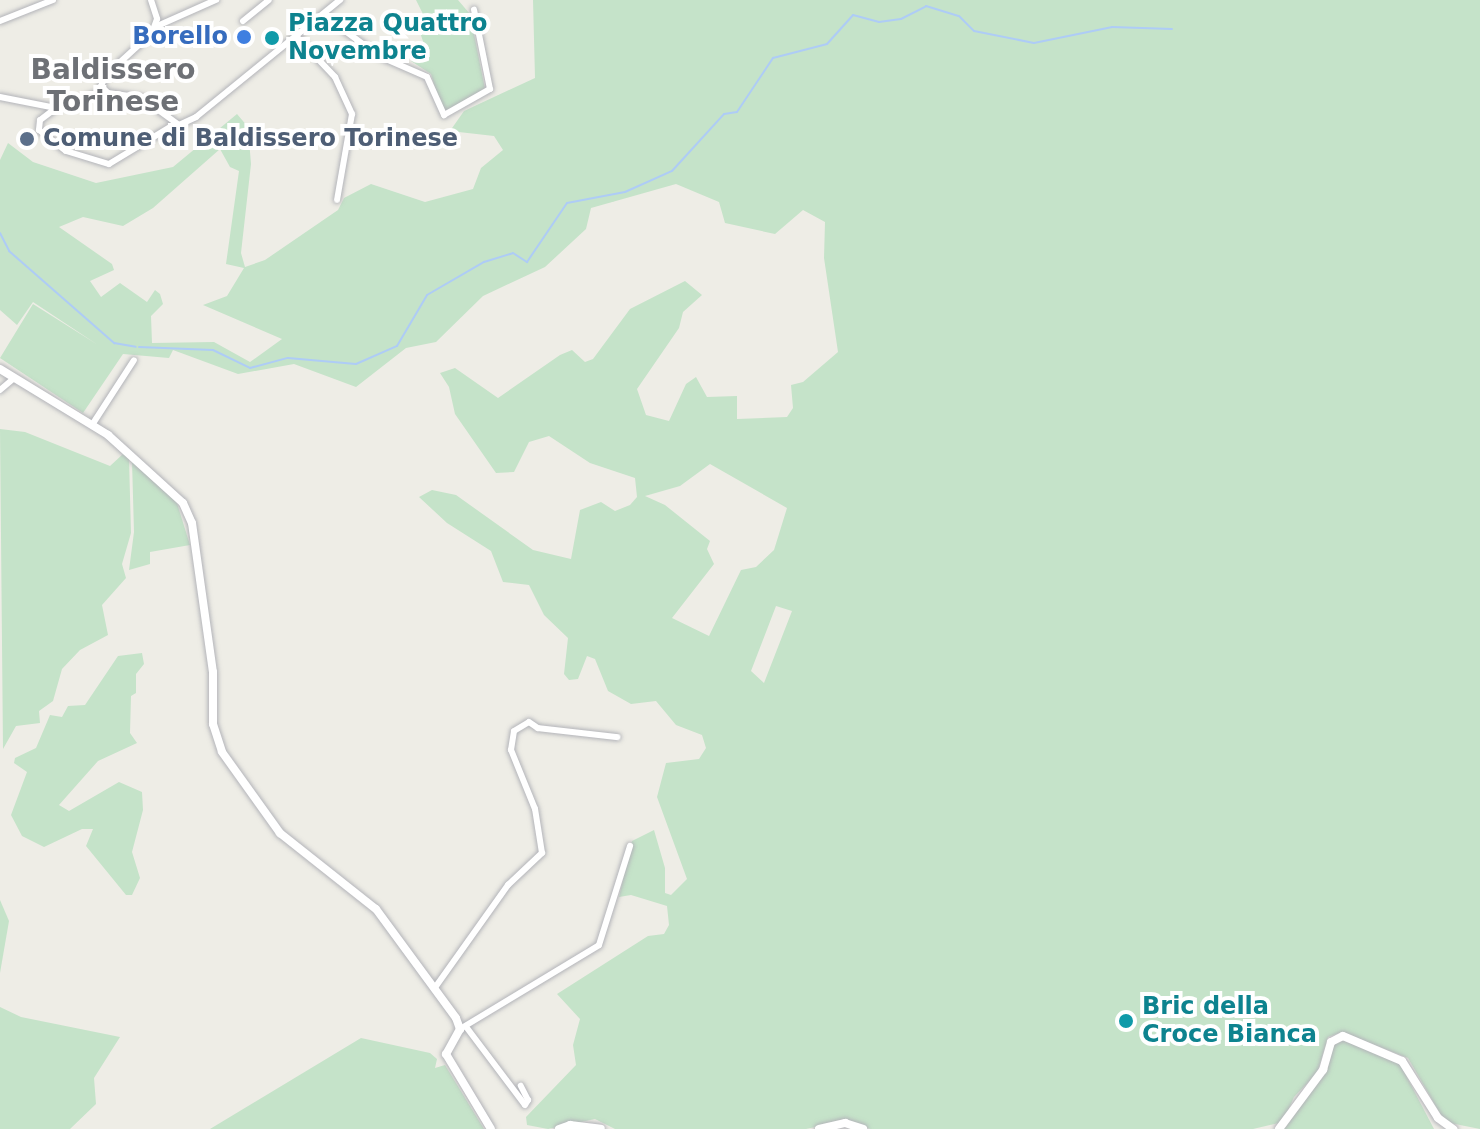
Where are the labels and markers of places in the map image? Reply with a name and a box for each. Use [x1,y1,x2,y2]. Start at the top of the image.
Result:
place label: Piazza Quattro Novembre [288,10,487,66]
place label: Borello [132,23,228,51]
marker: Borello [235,28,253,46]
marker: Piazza Quattro Novembre [263,29,281,47]
place label: Comune di Baldissero Torinese [43,125,458,153]
marker: Comune di Baldissero Torinese [18,130,36,148]
place label: Bric della Croce Bianca [1142,993,1317,1049]
marker: Bric della Croce Bianca [1117,1012,1135,1030]

